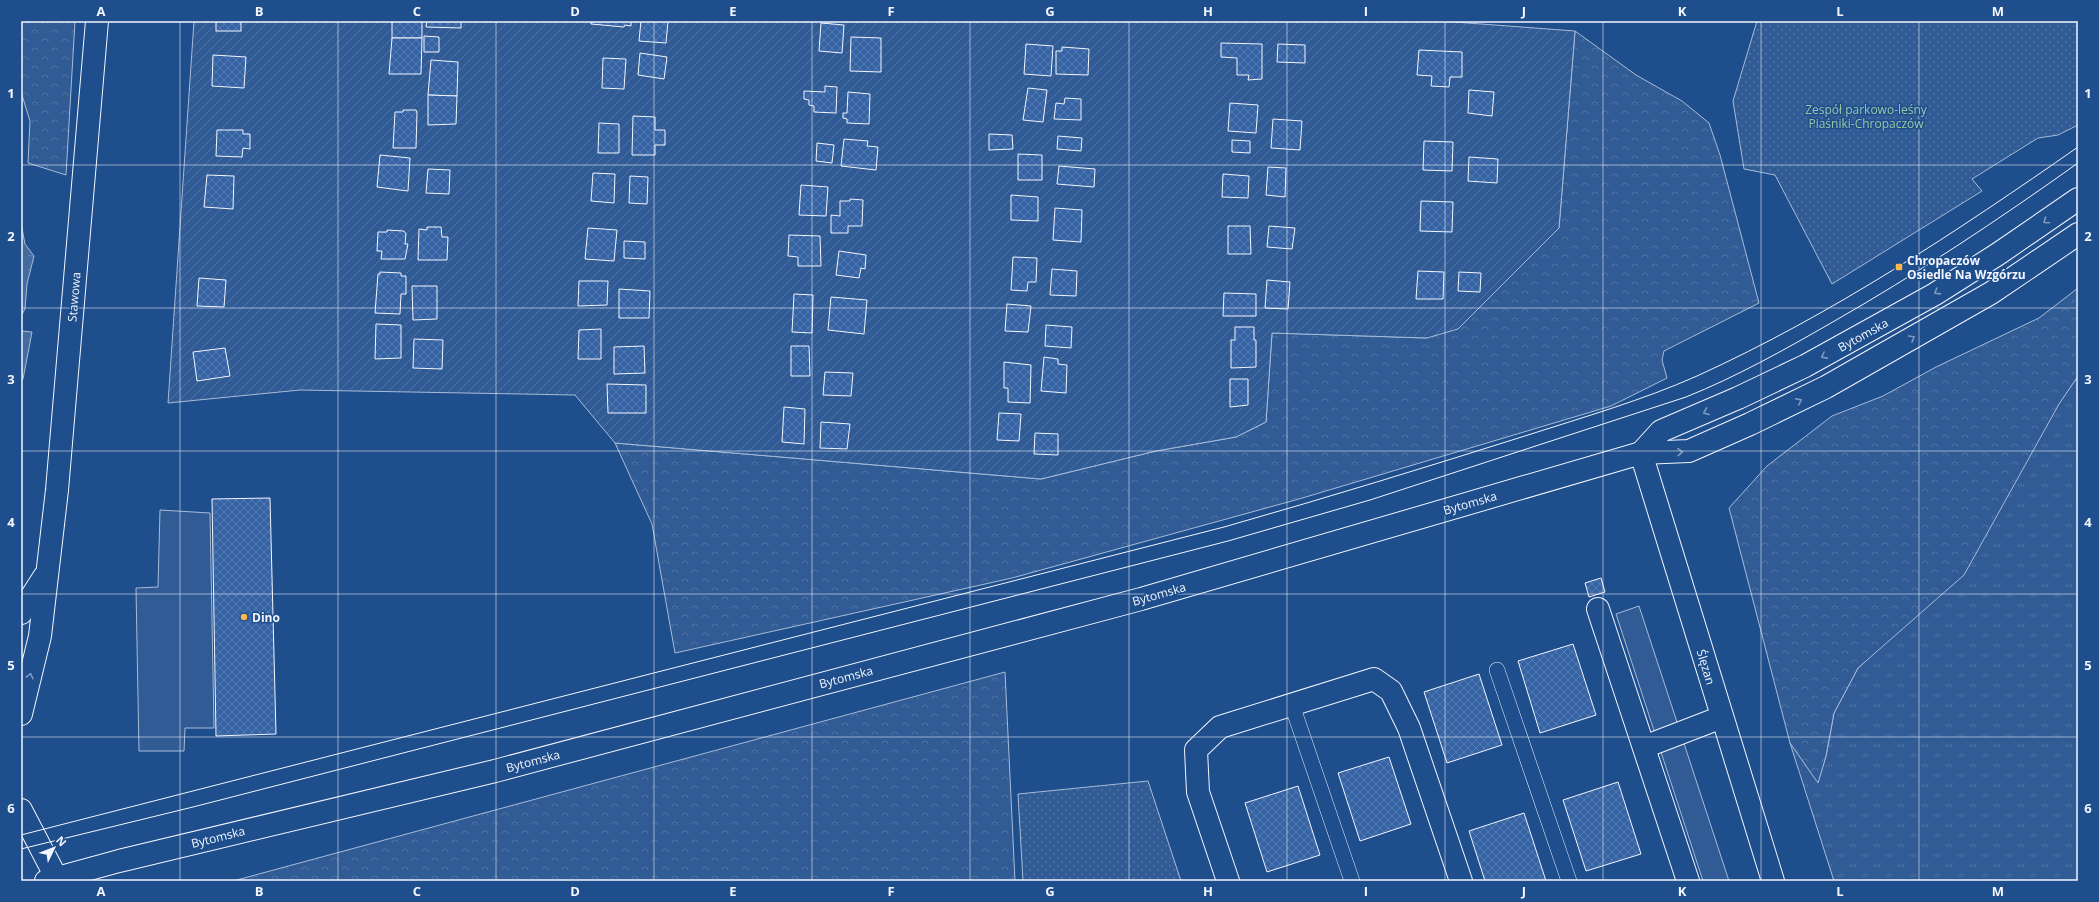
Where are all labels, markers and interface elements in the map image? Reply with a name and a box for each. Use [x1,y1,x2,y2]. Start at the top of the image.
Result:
text: A [97,2,106,20]
text: B [255,2,264,20]
text: C [413,2,421,20]
text: D [570,2,580,20]
text: E [729,2,737,20]
text: F [887,2,895,20]
text: G [1045,2,1055,20]
text: H [1203,2,1213,20]
text: I [1364,2,1368,20]
text: J [1521,2,1526,20]
text: K [1678,2,1687,20]
text: L [1836,2,1844,20]
text: M [1992,2,2004,20]
text: 1 [7,84,15,102]
text: 1 [2084,84,2092,102]
park label: Zespół parkowo-leśny Piaśniki-Chropaczów [1805,101,1928,132]
one-way arrow [2043,216,2050,224]
text: 2 [7,227,15,245]
text: 2 [2084,227,2092,245]
place label: Chropaczów Osiedle Na Wzgórzu [1907,252,2026,283]
marker: Chropaczów Osiedle Na Wzgórzu [1894,262,1904,272]
street label: Stawowa [63,271,85,323]
one-way arrow [1934,288,1941,295]
street label: Bytomska [1835,314,1891,356]
one-way arrow [1908,336,1916,343]
one-way arrow [1821,351,1828,359]
text: 3 [7,370,15,388]
text: 3 [2084,370,2092,388]
one-way arrow [1794,398,1802,406]
one-way arrow [1703,407,1710,415]
one-way arrow [1677,447,1683,456]
street label: Bytomska [1441,487,1499,519]
text: 4 [7,513,15,531]
text: 4 [2084,513,2092,531]
street label: Bytomska [1130,578,1188,610]
place label: Dino [252,609,280,626]
marker: Dino [239,612,249,622]
street label: Ślęzan [1693,647,1719,687]
text: 5 [7,656,15,674]
text: 5 [2084,656,2092,674]
street label: Bytomska [817,662,875,692]
one-way arrow [26,673,34,679]
street label: Bytomska [504,746,562,776]
text: 6 [7,799,15,817]
text: 6 [2084,799,2092,817]
street label: Bytomska [189,822,247,852]
north arrow [34,828,74,868]
text: N [53,832,70,849]
text: A [97,882,106,900]
text: B [255,882,264,900]
text: C [413,882,421,900]
text: D [570,882,580,900]
text: E [729,882,737,900]
text: F [887,882,895,900]
text: G [1045,882,1055,900]
text: H [1203,882,1213,900]
text: I [1364,882,1368,900]
text: J [1521,882,1526,900]
text: K [1678,882,1687,900]
text: L [1836,882,1844,900]
text: M [1992,882,2004,900]

